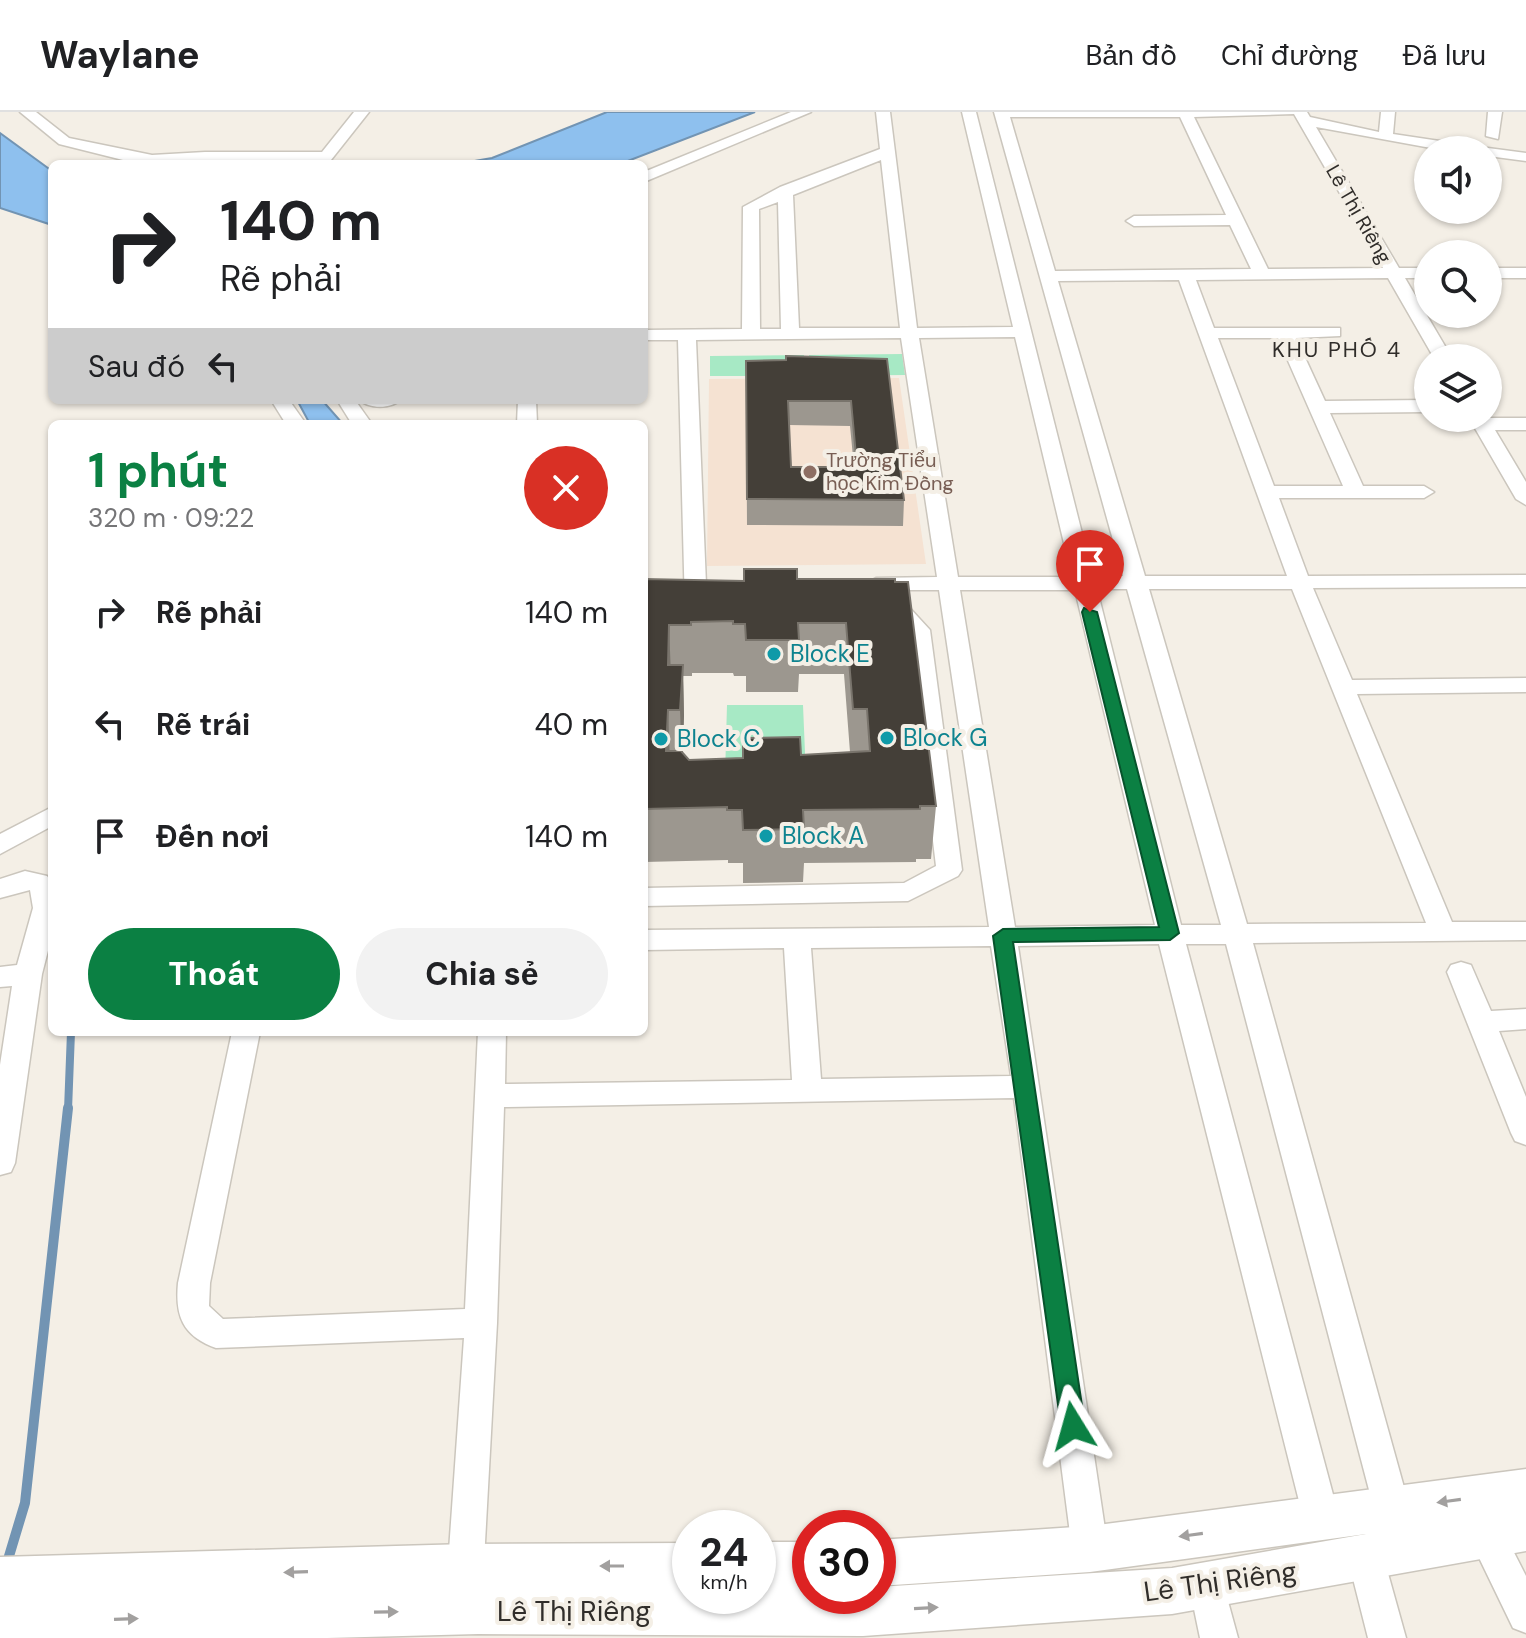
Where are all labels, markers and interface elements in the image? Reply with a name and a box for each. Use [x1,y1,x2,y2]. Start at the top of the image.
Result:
text: Waylane [40,30,200,80]
text: Bản đồ [1085,37,1177,74]
text: Chỉ đường [1221,37,1358,74]
text: Đã lưu [1402,37,1486,74]
map controls [1414,136,1502,432]
button: sound [1414,136,1502,224]
street label: Lê Thị Riêng [1320,160,1398,268]
text: 140 m [220,184,382,257]
icon: right [88,192,192,296]
button: search [1414,240,1502,328]
text: Rẽ phải [220,255,342,302]
district label: KHU PHỐ 4 [1272,335,1402,364]
icon: left [201,344,245,388]
button: layers [1414,344,1502,432]
text: Sau đó [88,347,185,386]
text: 1 phút [88,439,228,502]
button: close [524,446,608,530]
place label: Trường Tiểu học Kim Đồng [826,447,954,496]
marker: Trường Tiểu học Kim Đồng [801,463,819,481]
text: 320 m · 09:22 [88,501,254,535]
pin [1056,530,1124,612]
icon: arrive [1068,542,1112,586]
icon: right [88,590,132,634]
text: Rẽ phải [156,593,262,632]
text: 140 m [525,593,608,632]
place label: Block E [790,638,870,669]
marker: Block E [765,645,783,663]
icon: left [88,702,132,746]
text: Rẽ trái [156,705,250,744]
text: 40 m [535,705,608,744]
place label: Block G [903,722,987,753]
place label: Block C [677,723,760,754]
marker: Block G [878,729,896,747]
marker: Block C [652,730,670,748]
icon: arrive [88,814,132,858]
text: Đến nơi [156,817,269,856]
text: 140 m [525,817,608,856]
place label: Block A [782,820,864,851]
marker: Block A [757,827,775,845]
button: Thoát [88,928,340,1020]
button: Chia sẻ [356,928,608,1020]
position arrow [1031,1384,1115,1468]
one-way arrow [1436,1495,1461,1508]
speed limit sign: 30 [792,1510,896,1614]
text: 24 [700,1526,748,1578]
one-way arrow [1178,1529,1203,1542]
street label: Lê Thị Riêng [1141,1552,1299,1611]
one-way arrow [599,1560,624,1572]
one-way arrow [283,1566,308,1579]
text: km/h [700,1569,748,1595]
street label: Lê Thị Riêng [497,1593,651,1630]
one-way arrow [914,1601,939,1614]
one-way arrow [374,1606,399,1619]
one-way arrow [114,1613,139,1625]

